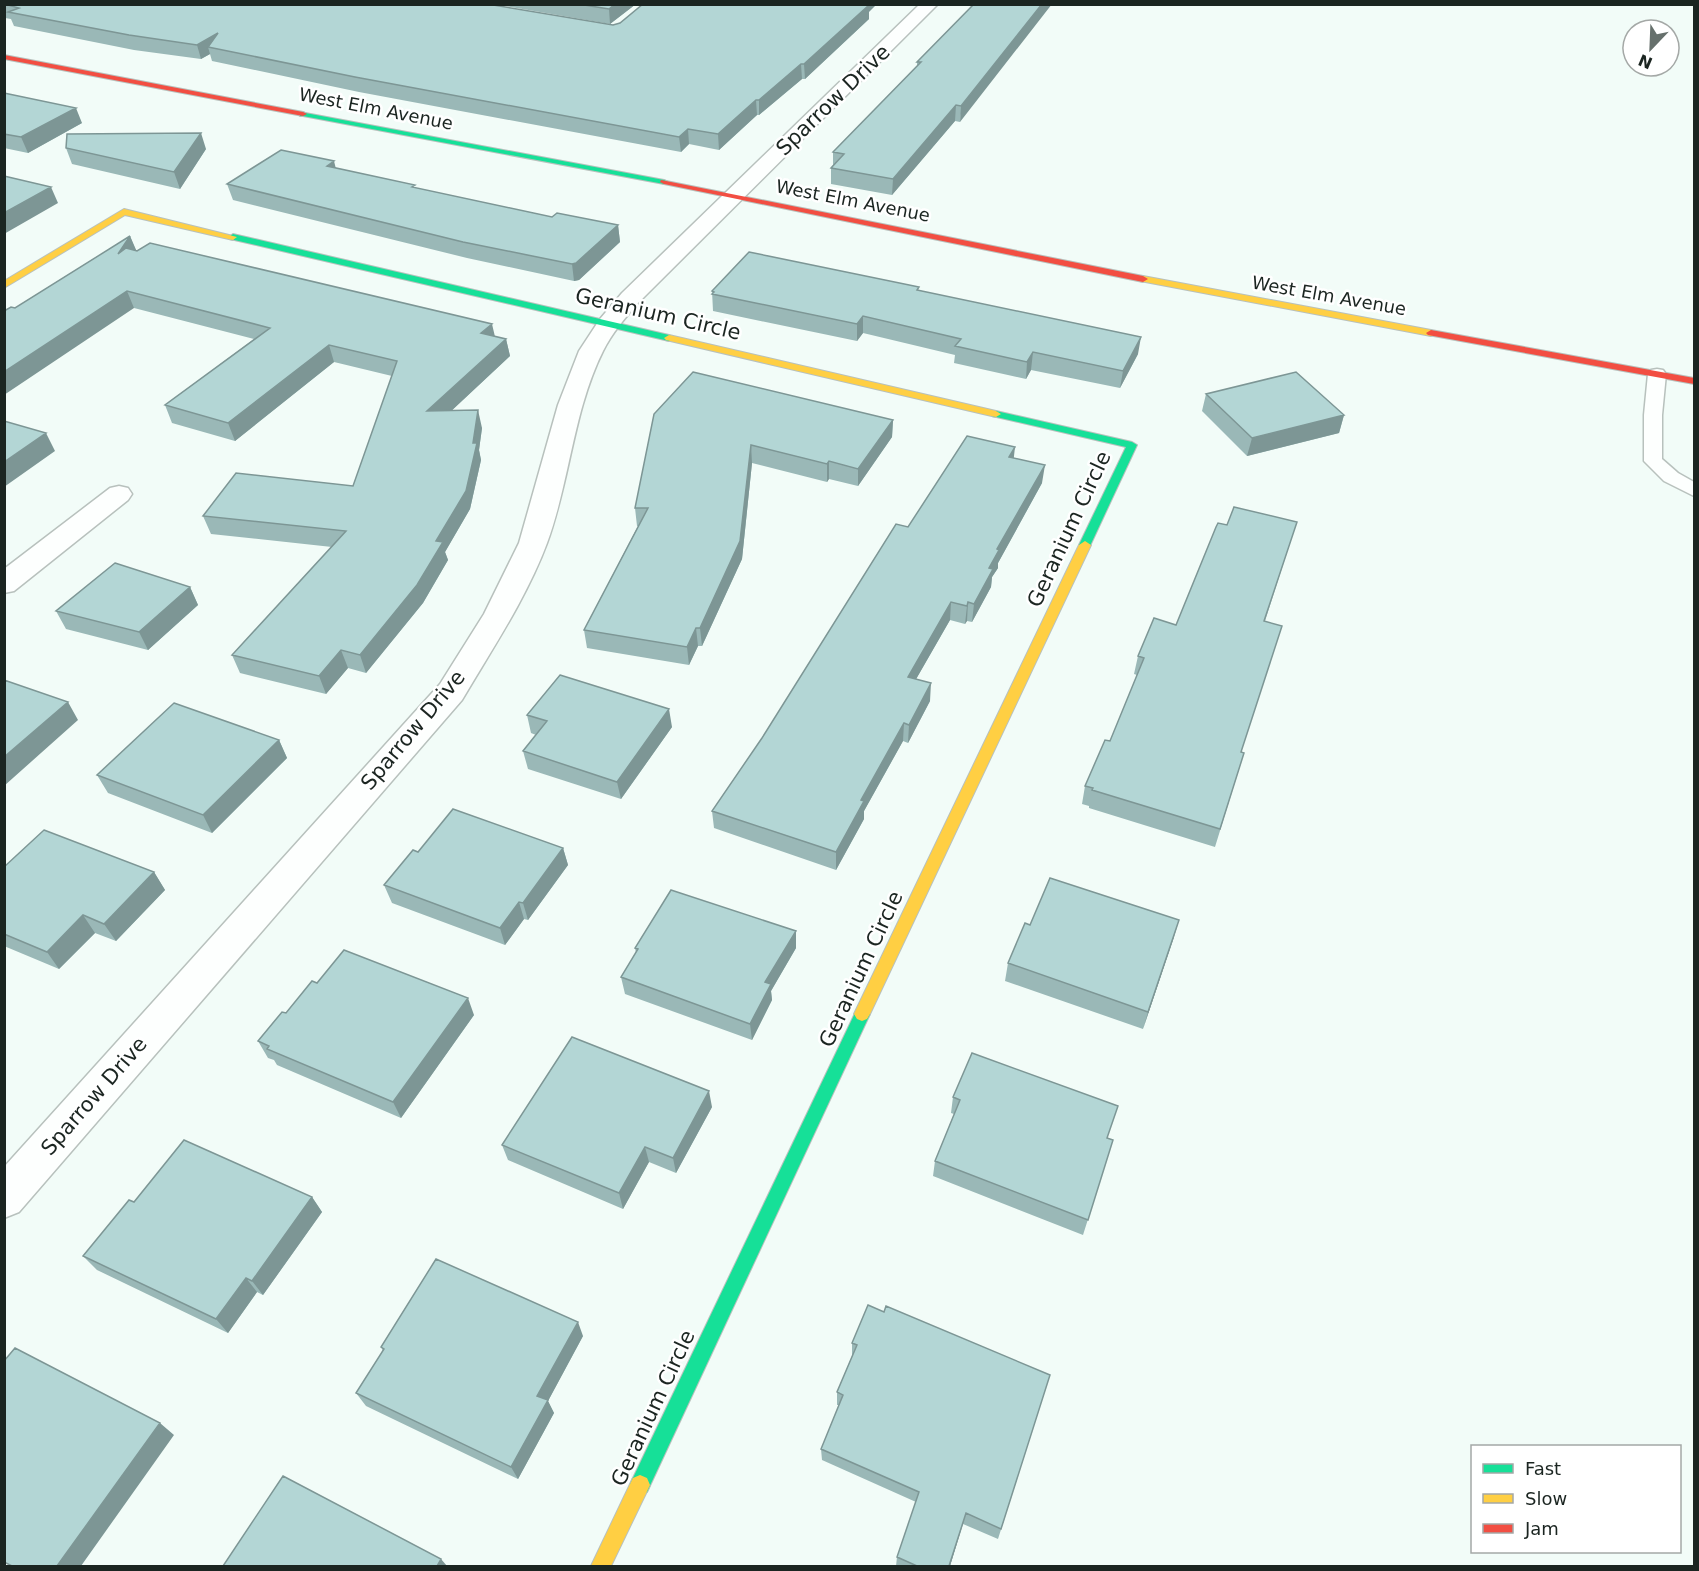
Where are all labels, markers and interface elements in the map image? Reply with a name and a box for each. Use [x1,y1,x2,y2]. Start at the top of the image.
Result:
north arrow [1621,18,1681,78]
street label: Sparrow Drive [771,40,895,160]
text: N [1635,50,1655,73]
street label: West Elm Avenue [297,83,455,134]
street label: West Elm Avenue [774,175,932,226]
street label: West Elm Avenue [1250,272,1408,319]
street label: Geranium Circle [573,283,743,345]
street label: Geranium Circle [1022,447,1116,611]
street label: Sparrow Drive [356,665,470,795]
street label: Geranium Circle [814,887,908,1051]
street label: Sparrow Drive [36,1032,152,1160]
street label: Geranium Circle [606,1326,700,1490]
legend [1471,1445,1681,1553]
text: Fast [1525,1458,1561,1479]
text: Slow [1525,1488,1567,1509]
text: Jam [1524,1518,1559,1539]

